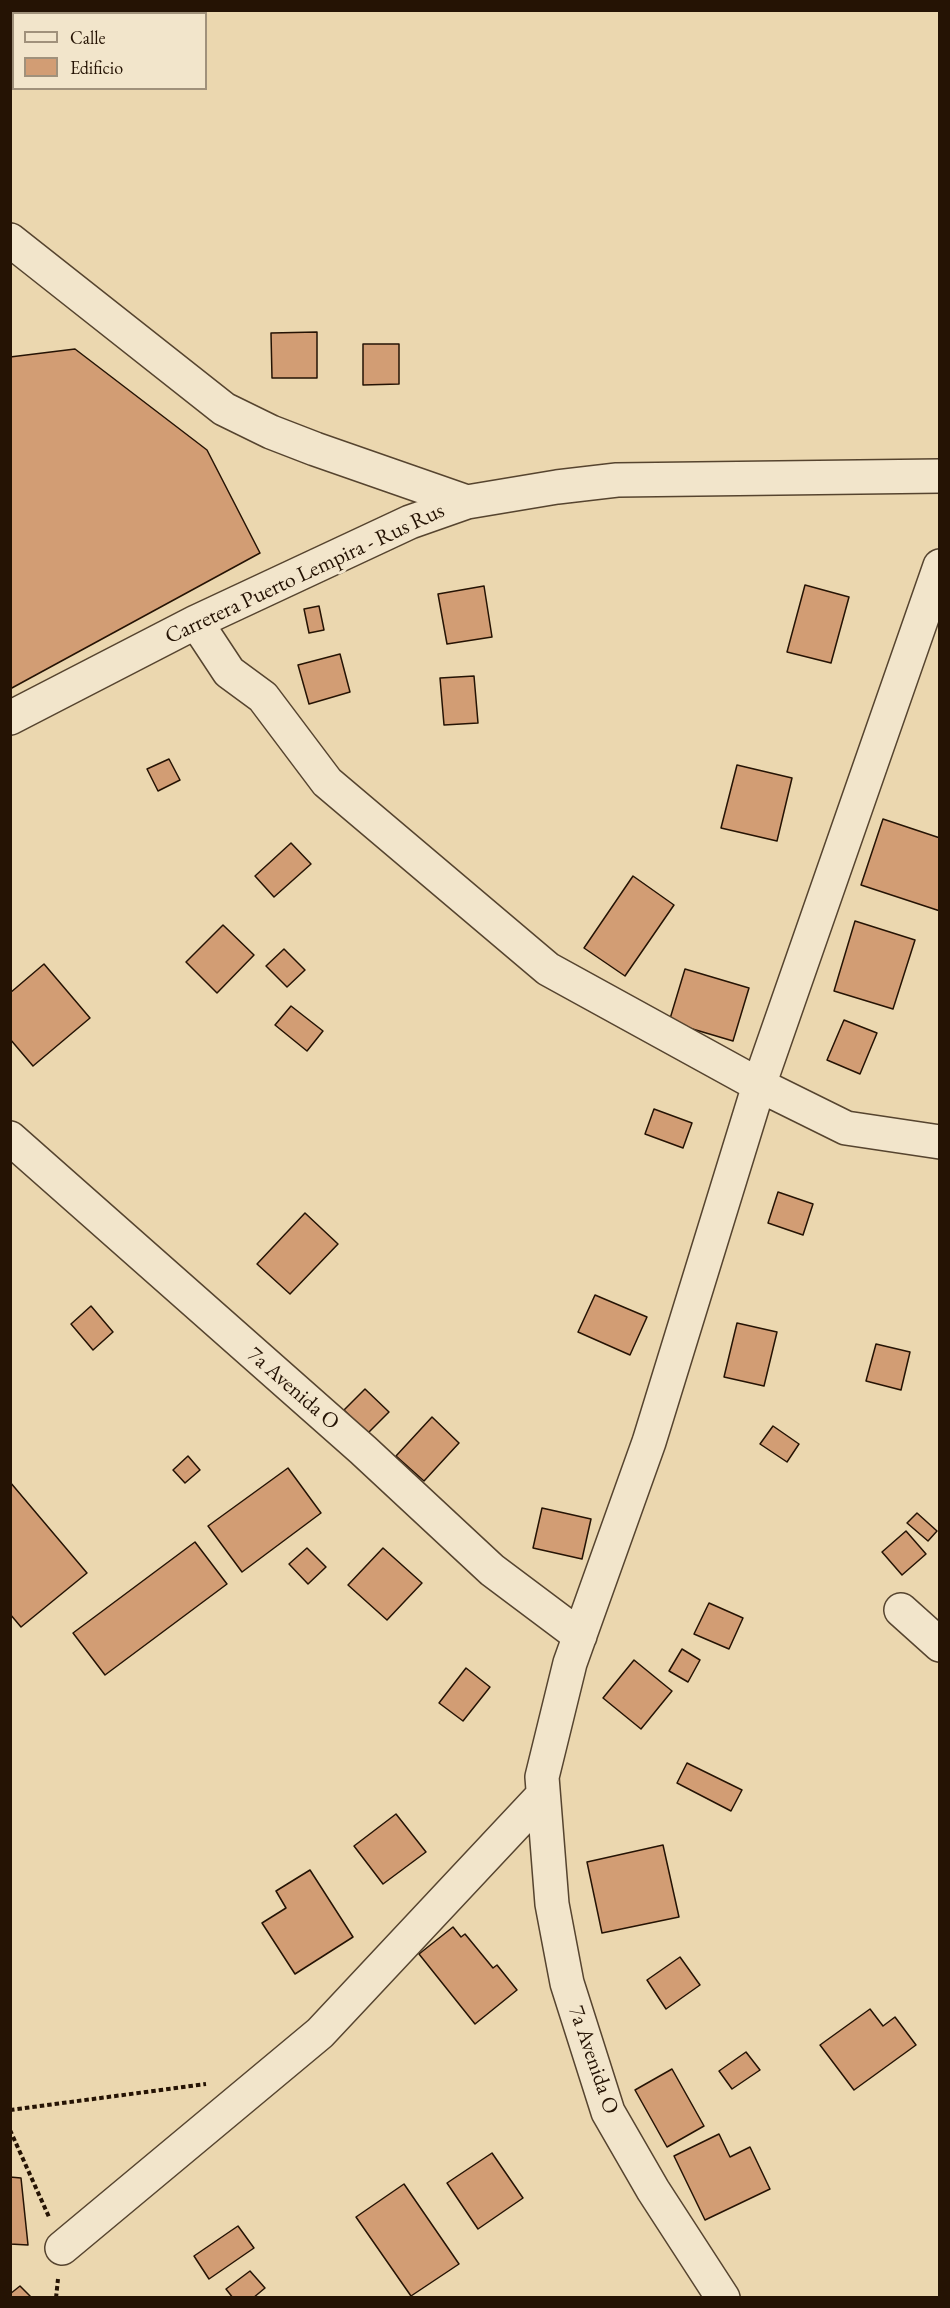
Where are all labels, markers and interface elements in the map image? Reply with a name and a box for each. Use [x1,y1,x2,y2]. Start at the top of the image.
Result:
legend [12,12,207,90]
text: Calle [70,26,106,49]
text: Edificio [70,56,123,79]
street label: Carretera Puerto Lempira - Rus Rus [161,498,449,650]
street label: 7a Avenida O [242,1342,344,1436]
street label: 7a Avenida O [562,2002,624,2118]

